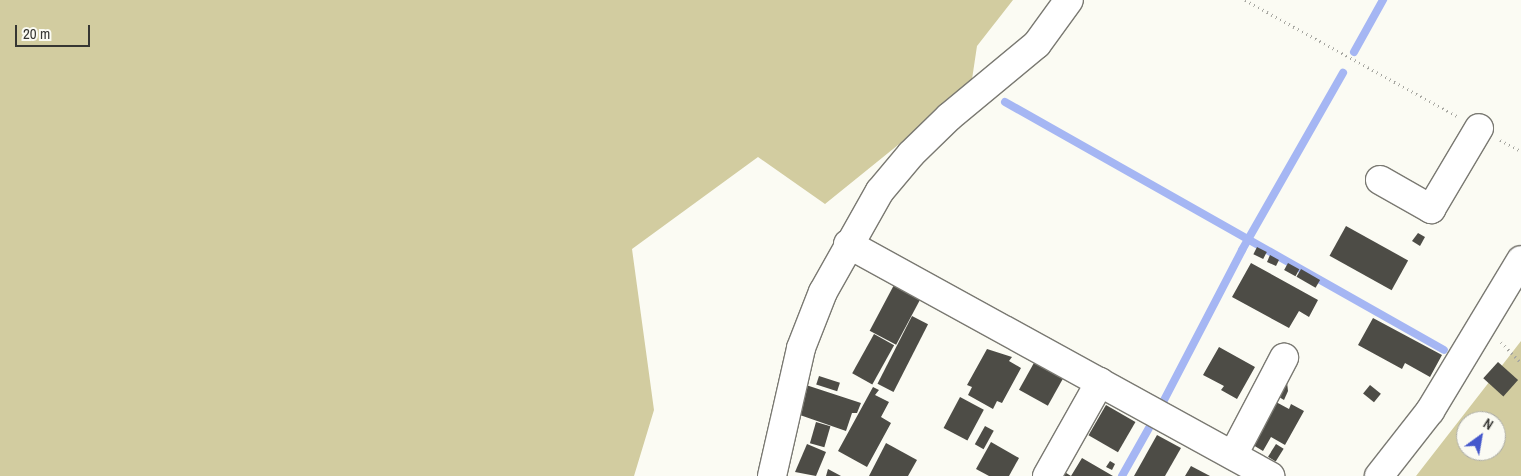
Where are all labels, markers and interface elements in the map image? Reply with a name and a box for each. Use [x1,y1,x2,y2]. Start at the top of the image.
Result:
scale bar [18,15,92,47]
text: 20 m [23,23,50,44]
north arrow [1456,411,1506,461]
text: N [1480,414,1497,434]

